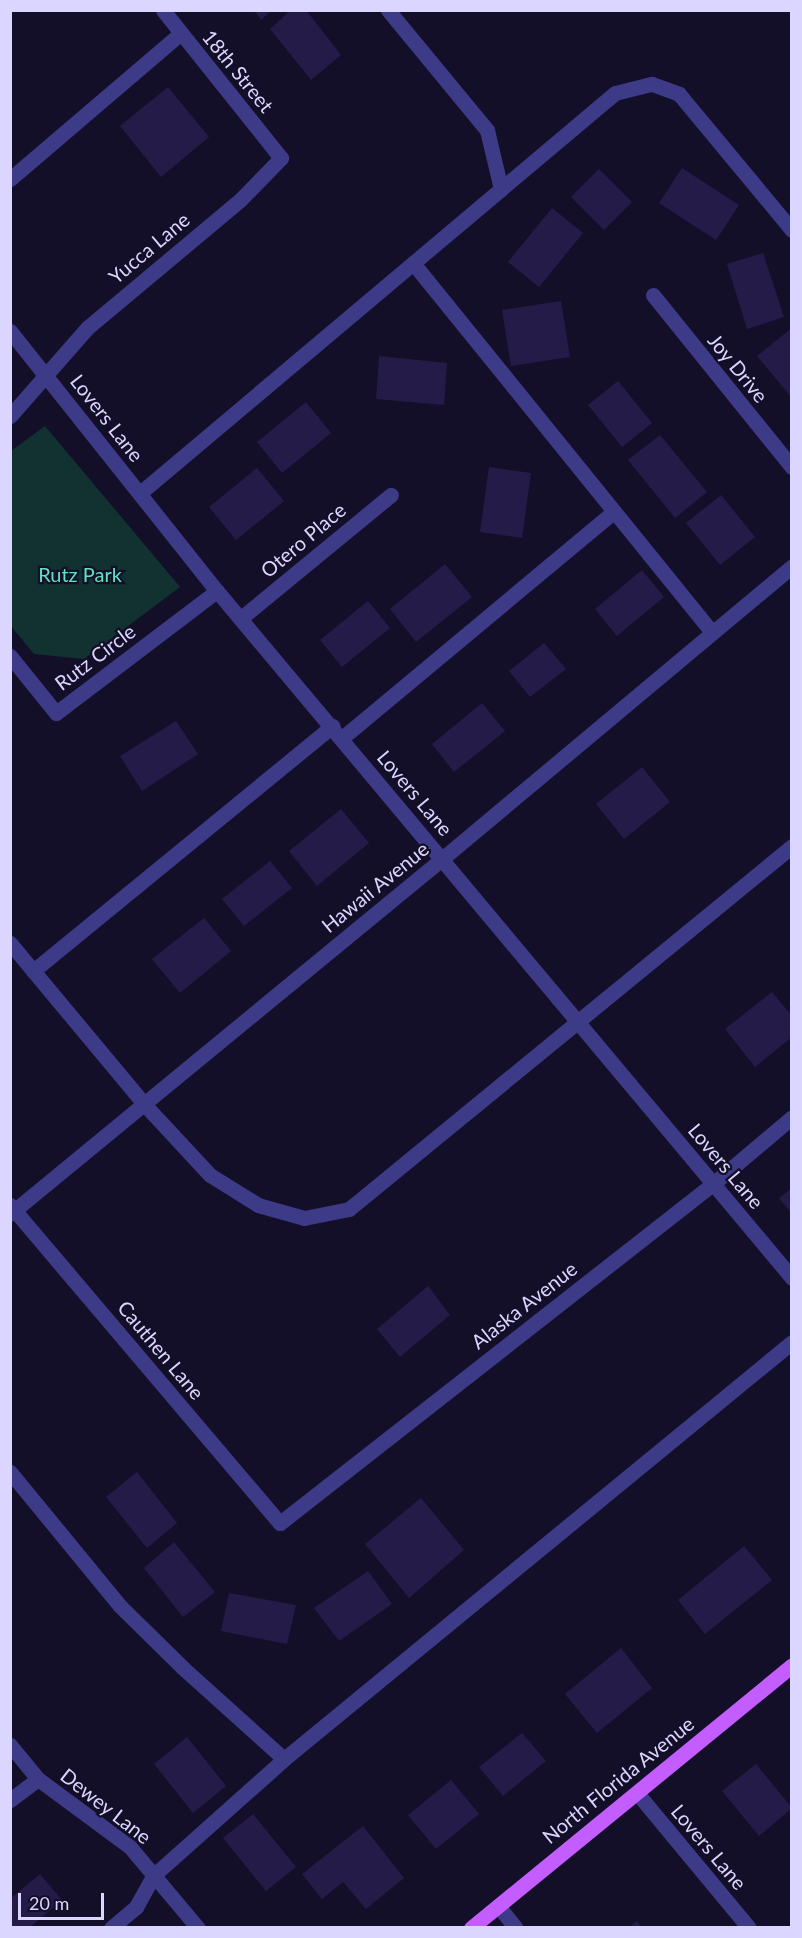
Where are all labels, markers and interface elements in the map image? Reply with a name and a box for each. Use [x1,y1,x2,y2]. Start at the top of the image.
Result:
street label: 18th Street [197,25,279,117]
street label: Yucca Lane [104,207,194,289]
street label: Joy Drive [703,328,773,408]
street label: Lovers Lane [65,370,149,466]
street label: Otero Place [256,498,350,582]
park label: Rutz Park [38,562,122,586]
street label: Rutz Circle [50,619,140,695]
street label: Lovers Lane [372,745,458,841]
street label: Hawaii Avenue [316,836,434,938]
street label: Lovers Lane [683,1118,769,1214]
street label: Alaska Avenue [466,1256,582,1354]
street label: Cauthen Lane [113,1296,209,1404]
street label: North Florida Avenue [537,1711,699,1849]
street label: Dewey Lane [56,1763,156,1849]
street label: Lovers Lane [666,1799,752,1895]
scale bar [21,1881,106,1919]
text: 20 m [29,1892,69,1914]

